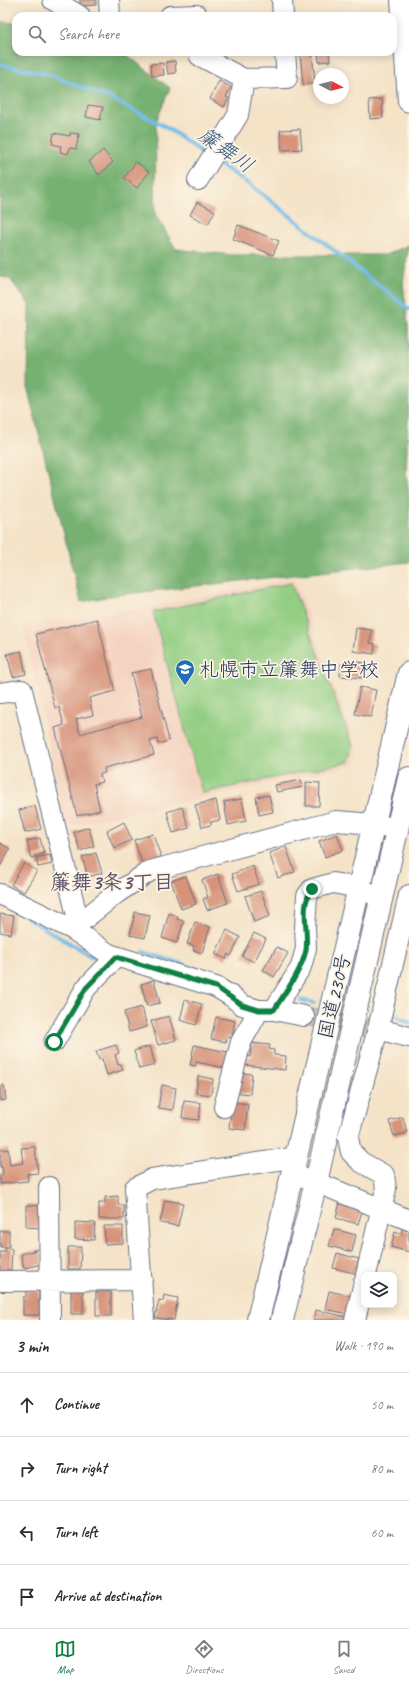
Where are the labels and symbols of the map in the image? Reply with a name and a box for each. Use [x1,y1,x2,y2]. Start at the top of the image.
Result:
north arrow [313,68,349,104]
water label: 簾舞川 [193,121,259,179]
place label: 札幌市立簾舞中学校 [199,657,379,682]
school or university icon: 札幌市立簾舞中学校 [174,658,196,686]
district label: 簾舞3条3丁目 [50,869,174,895]
route end [303,880,321,898]
street label: 国道230号 [313,951,356,1041]
route start [45,1033,63,1051]

